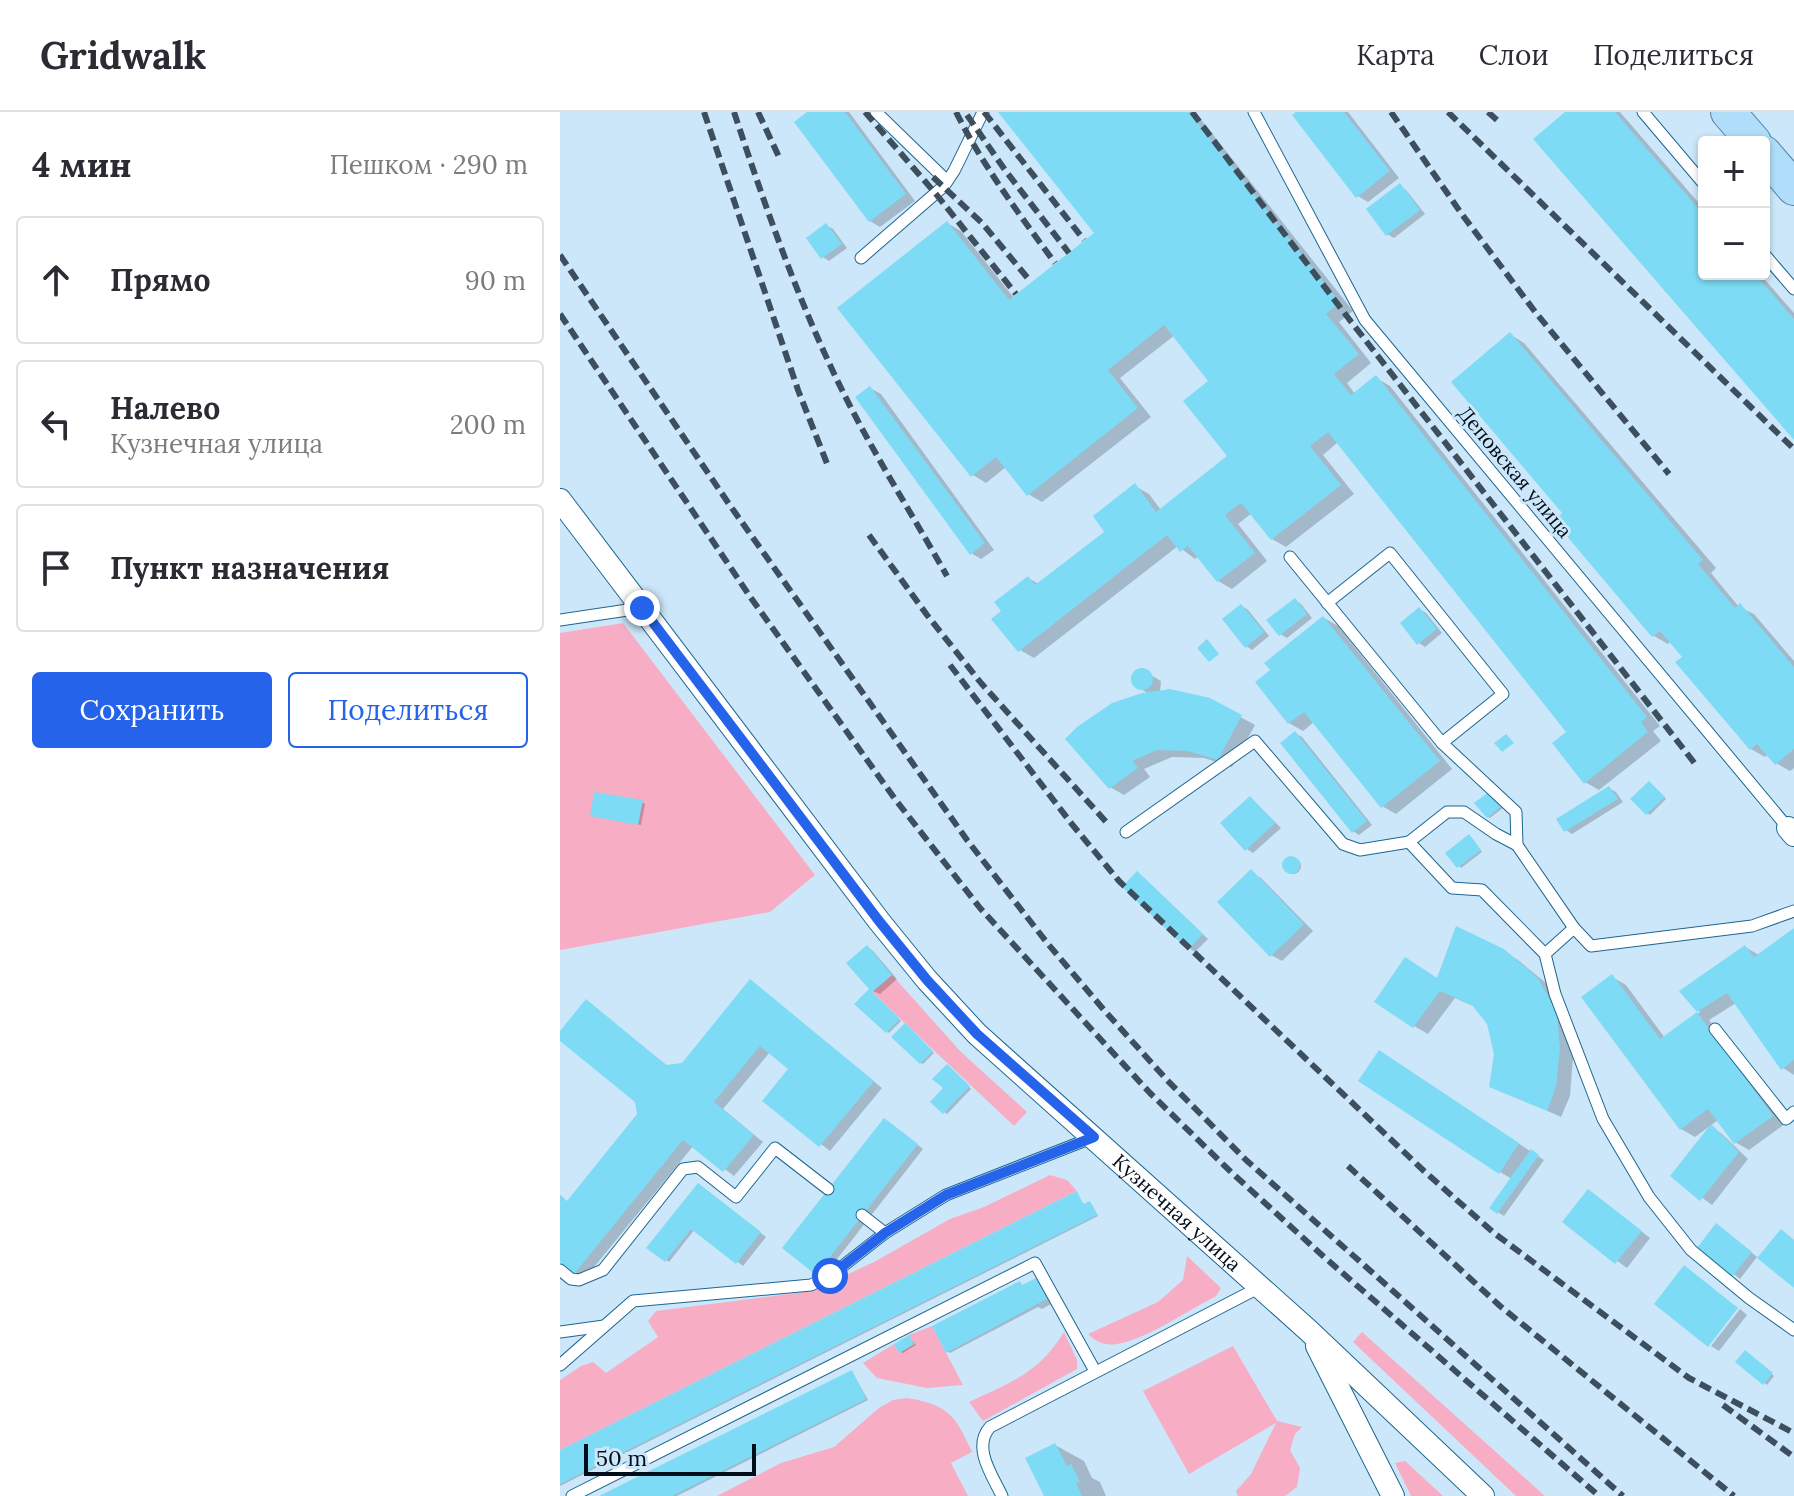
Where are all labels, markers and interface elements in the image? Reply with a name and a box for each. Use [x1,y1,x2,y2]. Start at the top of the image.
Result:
text: Gridwalk [40,31,206,79]
text: Карта [1356,37,1435,73]
text: Слои [1479,37,1549,73]
text: Поделиться [1593,37,1754,73]
map controls [1698,136,1770,280]
button: + [1698,136,1770,208]
text: 4 мин [32,143,132,186]
text: Пешком · 290 m [330,148,528,181]
button: − [1698,208,1770,280]
icon: ahead [34,258,78,302]
text: Прямо [110,261,211,299]
text: 90 m [465,264,526,297]
text: Налево [110,389,220,427]
street label: Деповская улица [1453,401,1578,543]
icon: left [34,402,78,446]
text: 200 m [450,408,526,441]
text: Кузнечная улица [110,427,323,460]
icon: arrive [34,546,78,590]
text: Пункт назначения [110,549,389,587]
route end [624,590,660,626]
button: Сохранить [32,672,272,748]
button: Поделиться [288,672,528,748]
street label: Кузнечная улица [1108,1148,1247,1276]
route start [812,1258,848,1294]
scale bar [584,1440,756,1476]
text: 50 m [596,1444,647,1472]

